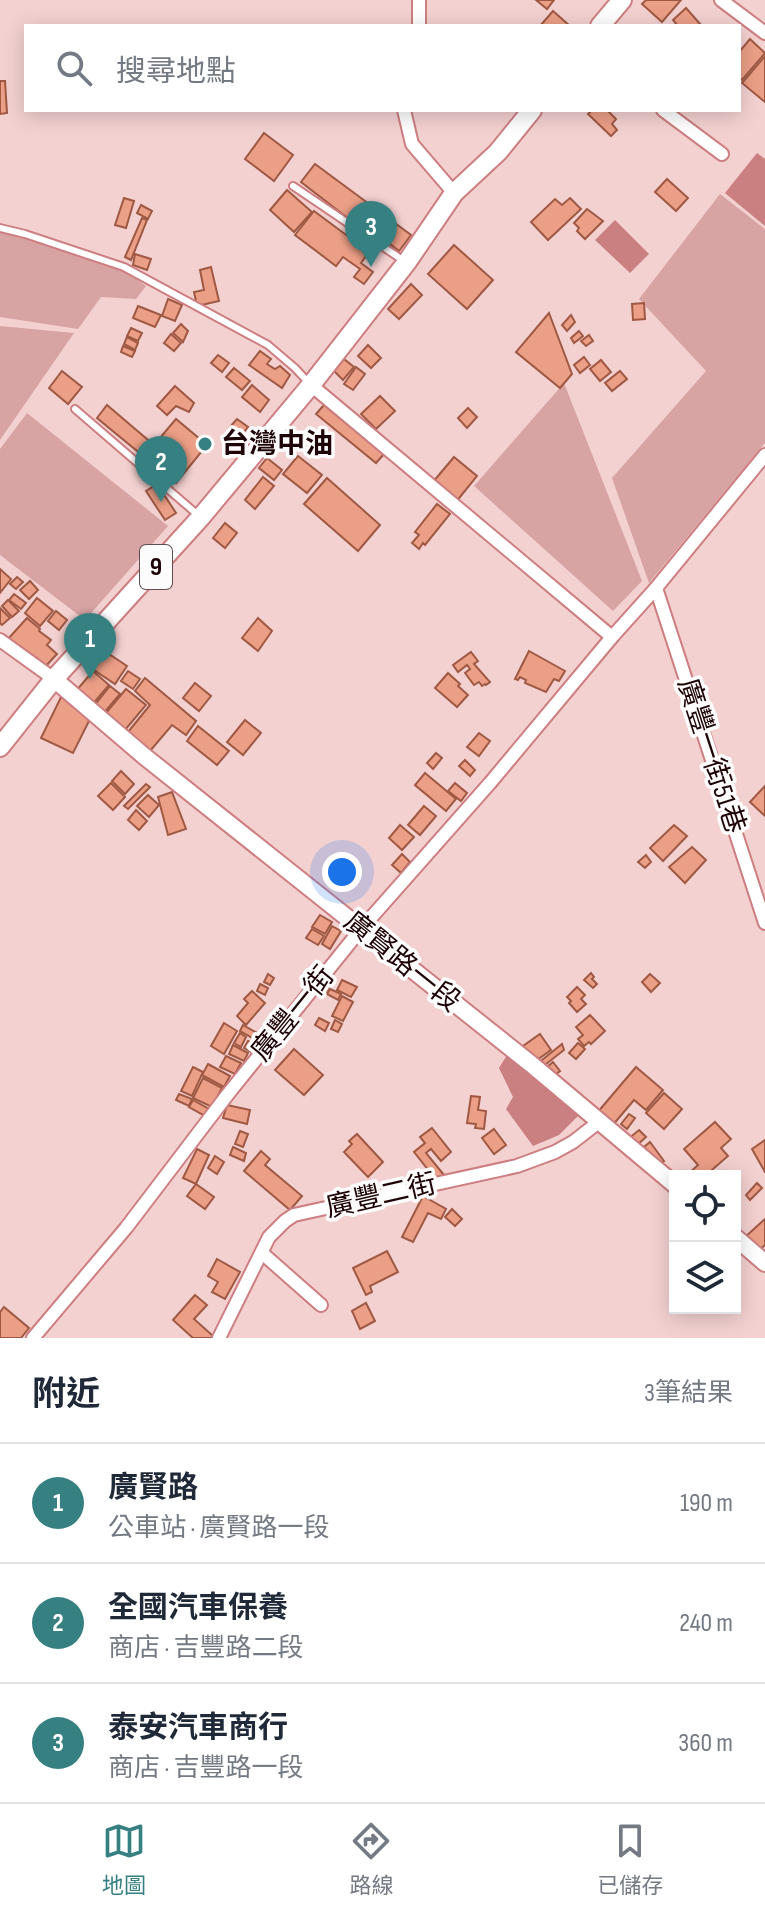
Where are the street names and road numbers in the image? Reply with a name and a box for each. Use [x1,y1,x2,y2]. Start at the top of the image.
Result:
road number: 9 [140,545,172,589]
street label: 廣豐一街51巷 [670,674,752,838]
street label: 廣賢路一段 [337,905,467,1019]
street label: 廣豐一街 [245,960,341,1068]
street label: 廣豐二街 [323,1167,439,1225]

